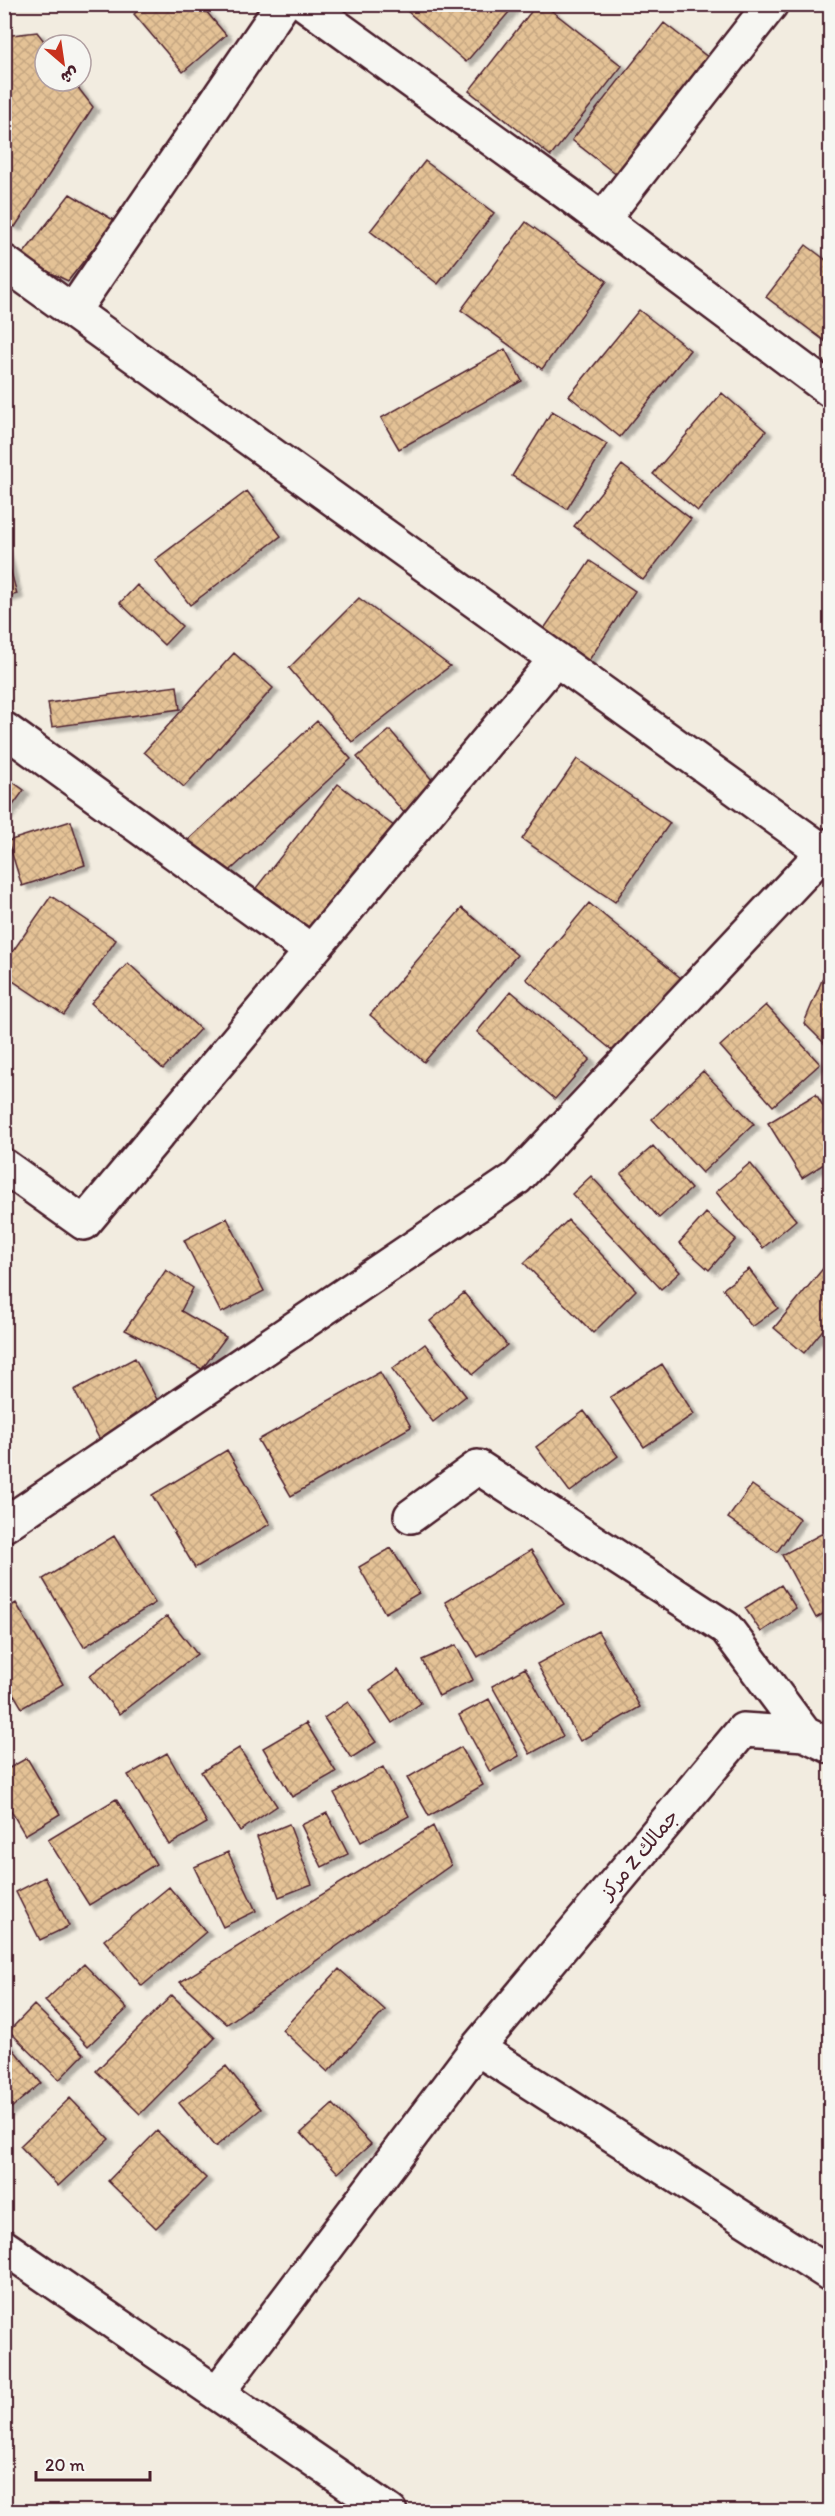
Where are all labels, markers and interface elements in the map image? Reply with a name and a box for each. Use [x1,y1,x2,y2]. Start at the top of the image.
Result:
north arrow [33,33,93,93]
text: ش [58,63,82,88]
street label: مركز Z جمالك [593,1804,683,1905]
scale bar [36,2444,150,2482]
text: 20 m [45,2454,85,2476]

